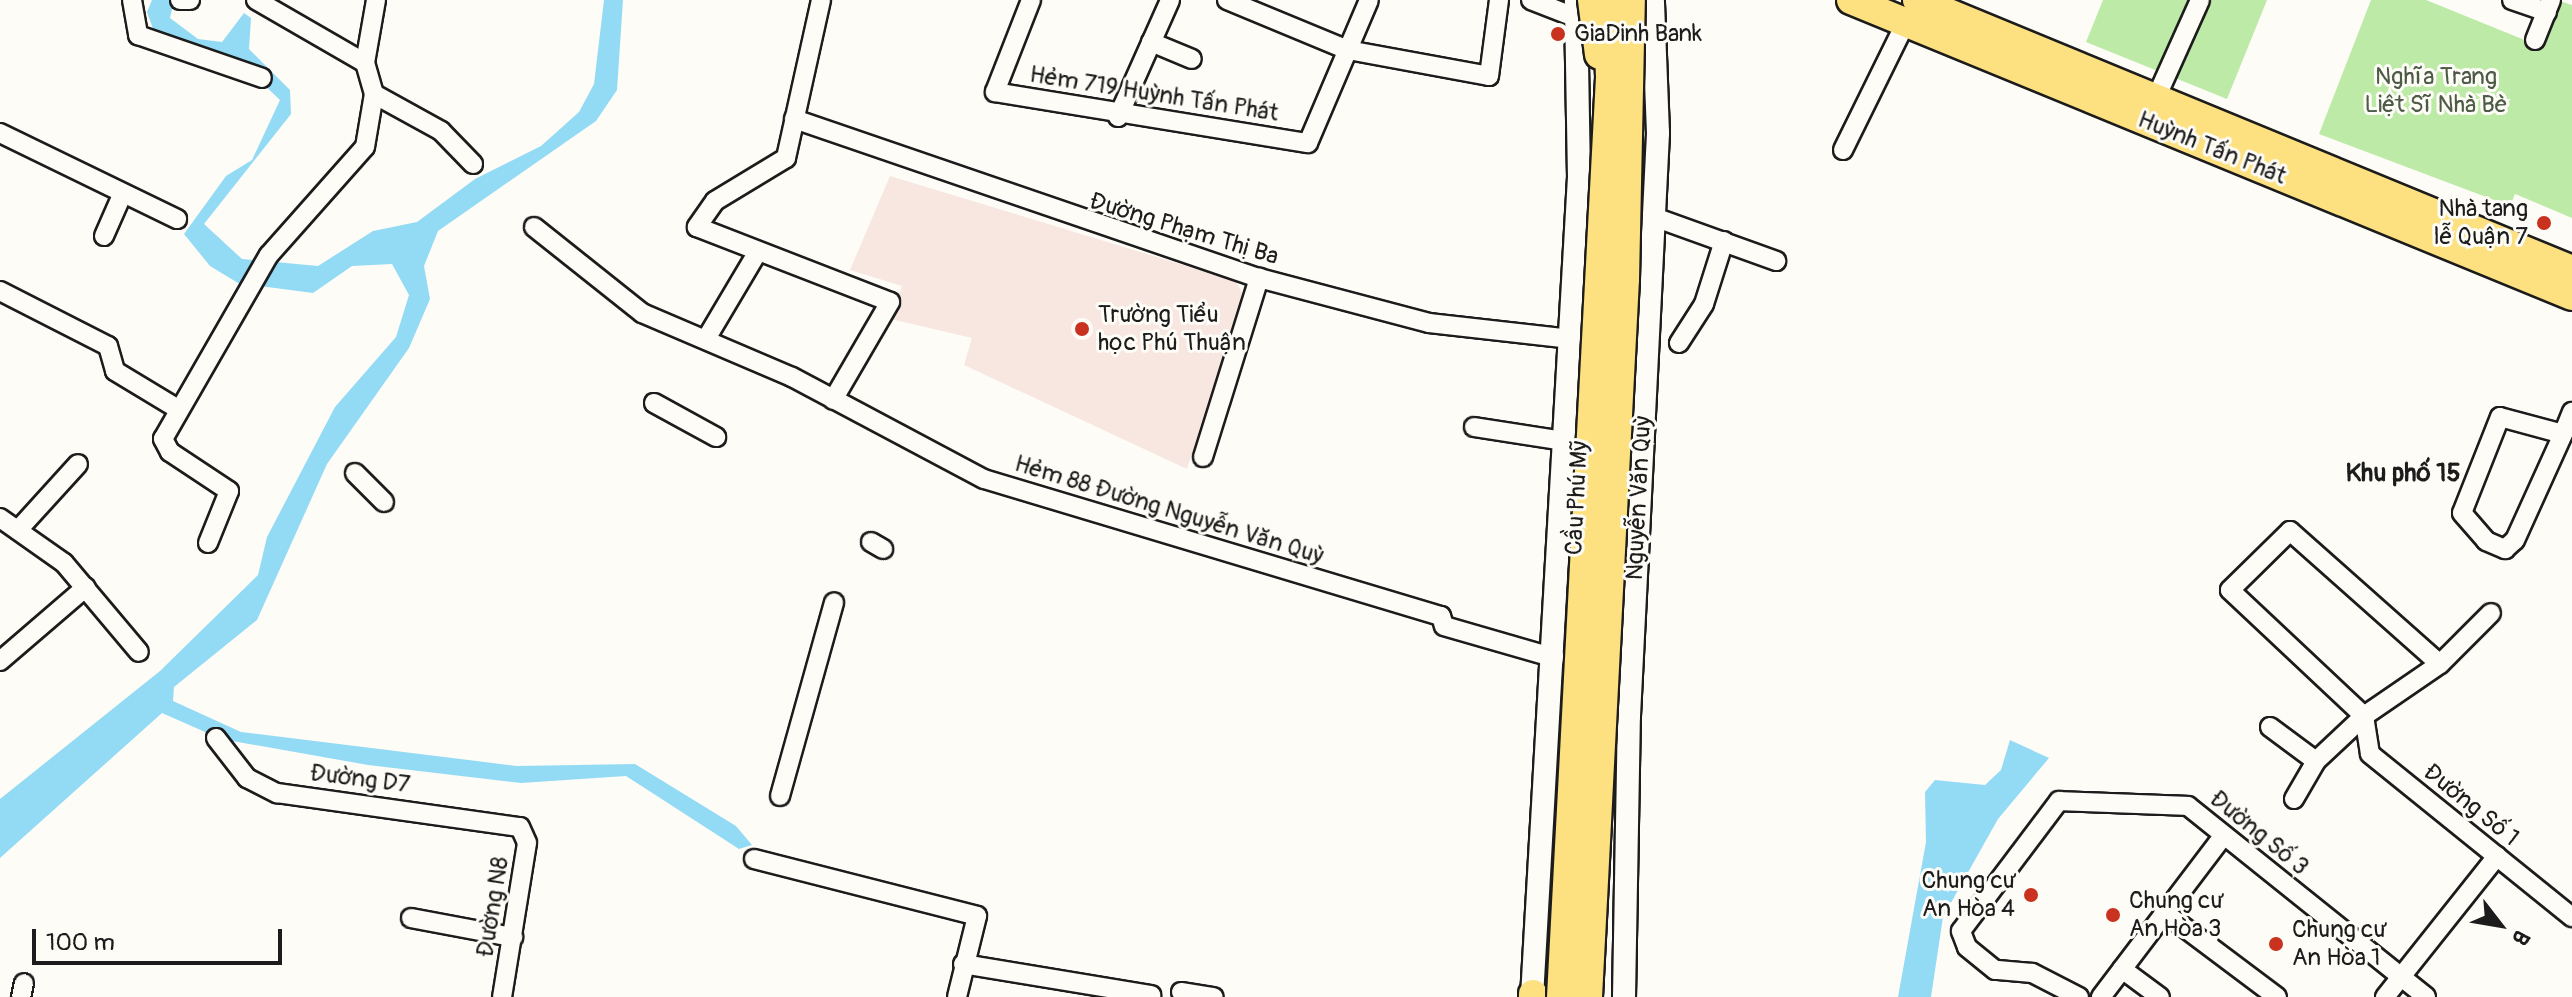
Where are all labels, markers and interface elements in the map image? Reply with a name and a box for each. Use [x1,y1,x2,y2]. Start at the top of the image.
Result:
place label: GiaDinh Bank [1574,20,1702,48]
marker: GiaDinh Bank [1549,25,1567,43]
street label: Hẻm 719 Huỳnh Tấn Phát [1028,60,1280,128]
park label: Nghĩa Trang Liệt Sĩ Nhà Bè [2364,63,2508,119]
street label: Huỳnh Tấn Phát [2134,105,2290,191]
street label: Đường Phạm Thị Ba [1086,187,1282,271]
place label: Nhà tang lễ Quận 7 [2434,195,2528,251]
marker: Nhà tang lễ Quận 7 [2535,214,2553,232]
place label: Trường Tiểu học Phú Thuận [1098,301,1246,357]
marker: Trường Tiểu học Phú Thuận [1073,320,1091,338]
street label: Nguyễn Văn Quỳ [1620,415,1658,581]
street label: Cầu Phú Mỹ [1560,440,1594,556]
street label: Hẻm 88 Đường Nguyễn Văn Quỳ [1011,449,1327,571]
district label: Khu phố 15 [2345,458,2461,490]
street label: Đường Số 1 [2417,758,2525,852]
street label: Đường D7 [308,759,412,799]
street label: Đường Số 3 [2204,784,2314,882]
street label: Đường N8 [471,855,515,959]
place label: Chung cư An Hòa 4 [1921,867,2015,923]
north arrow [2460,885,2540,965]
marker: Chung cư An Hòa 4 [2022,886,2040,904]
place label: Chung cư An Hòa 3 [2129,887,2223,943]
marker: Chung cư An Hòa 3 [2104,906,2122,924]
scale bar [36,913,286,963]
place label: Chung cư An Hòa 1 [2292,916,2386,972]
text: B [2505,925,2536,950]
text: 100 m [46,928,115,957]
marker: Chung cư An Hòa 1 [2267,935,2285,953]

